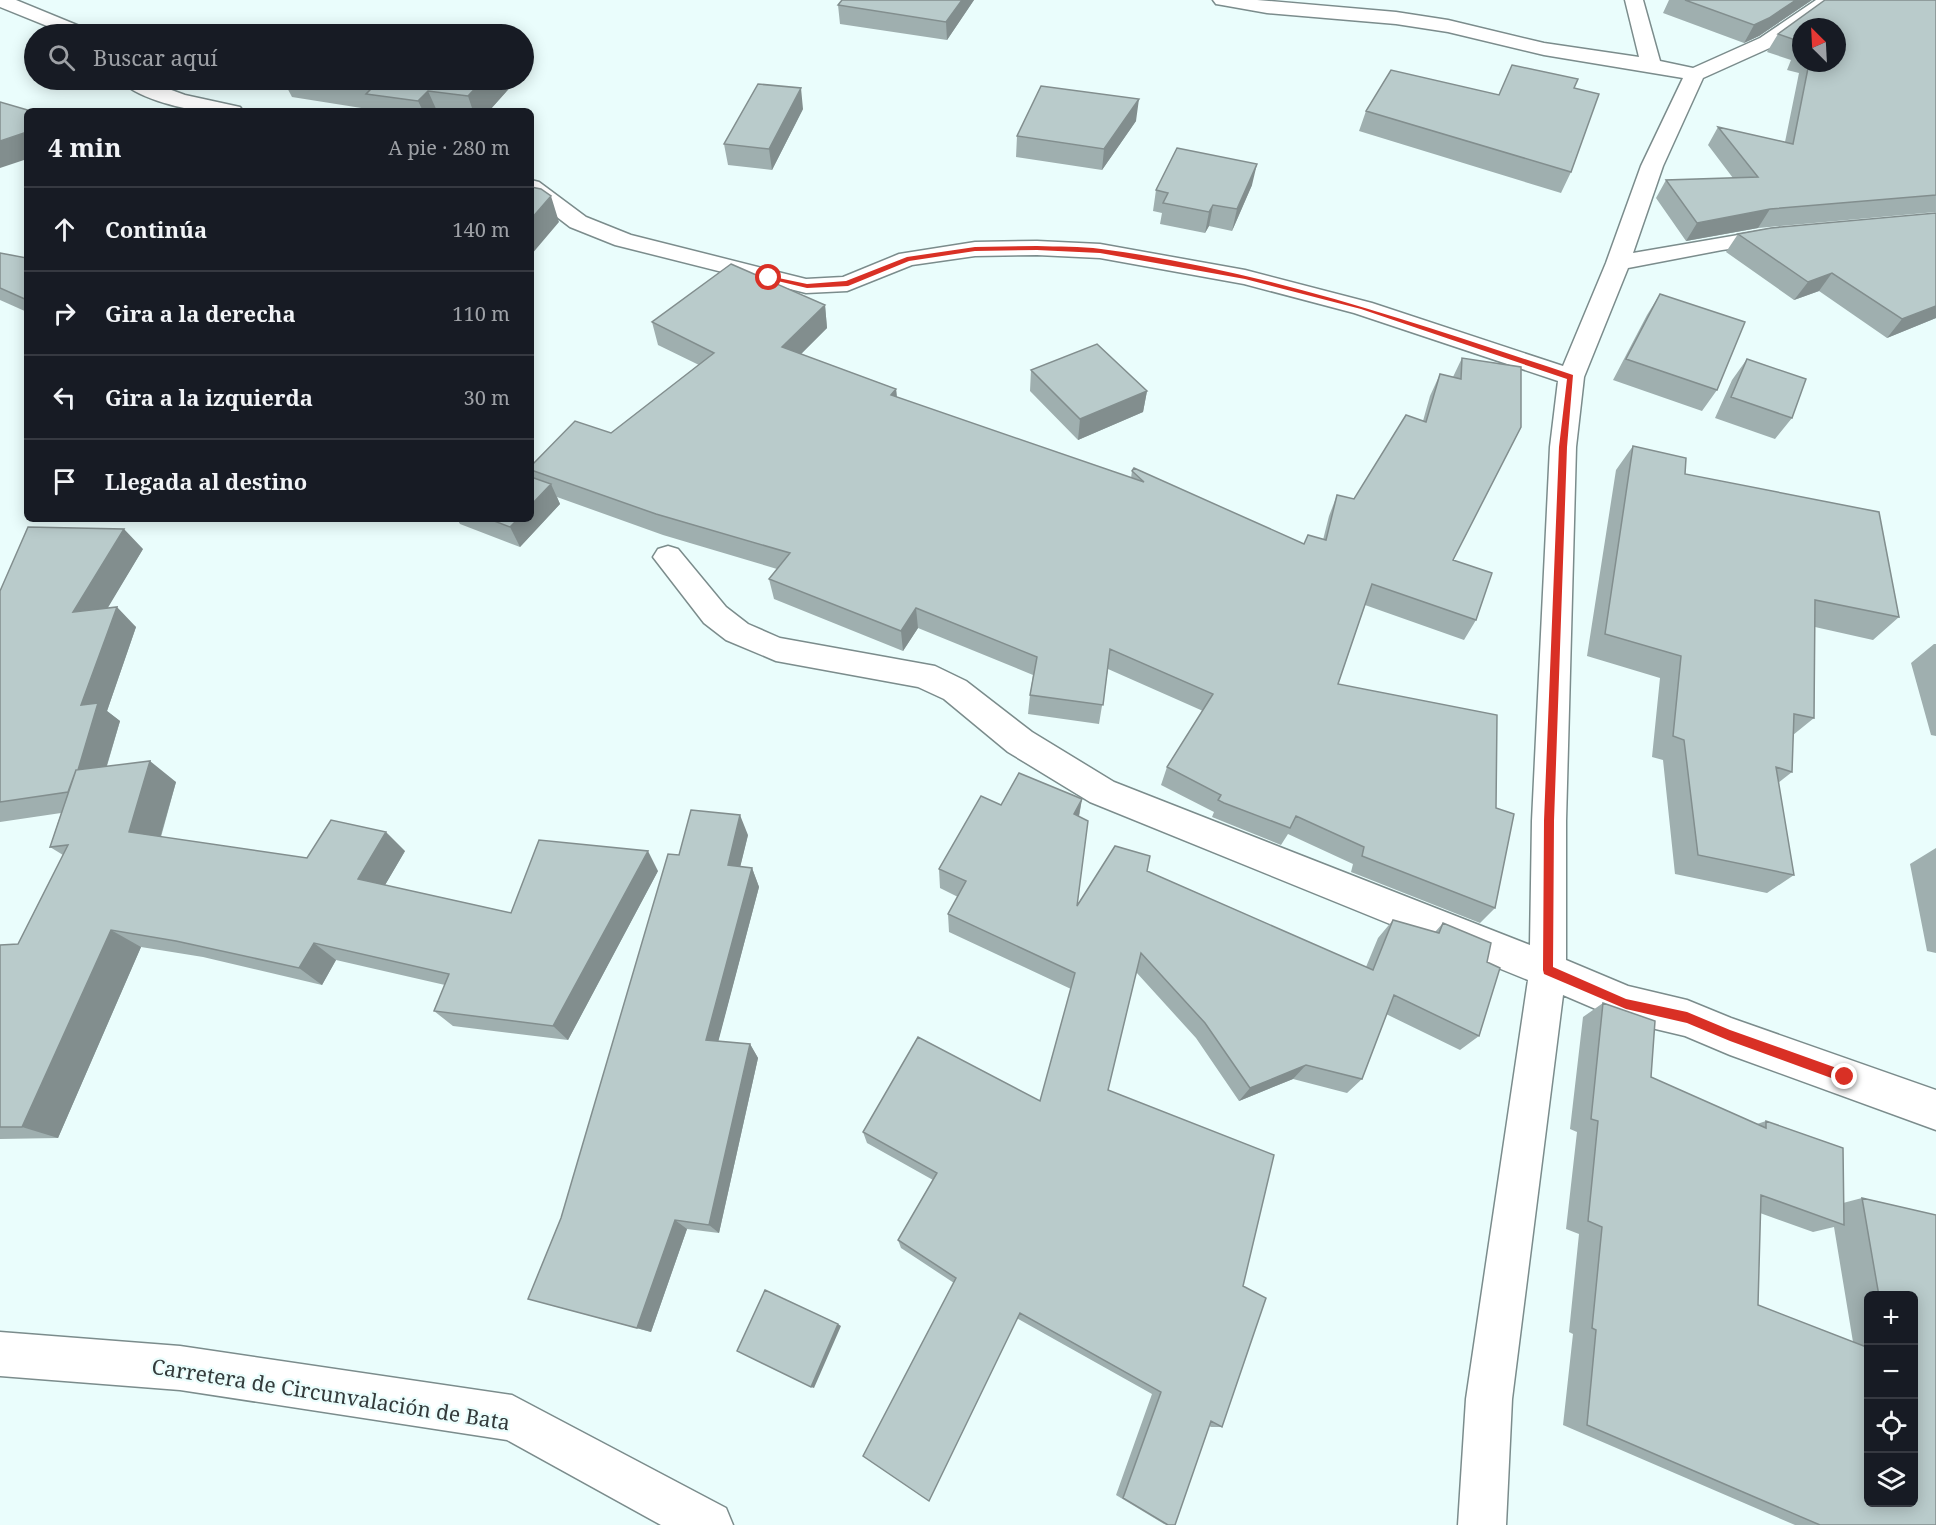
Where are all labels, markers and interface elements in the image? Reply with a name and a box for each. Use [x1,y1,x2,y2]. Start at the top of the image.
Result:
north arrow [1792,18,1846,72]
search box [24,24,534,90]
icon: search [45,41,78,74]
text: Buscar aquí [93,42,217,72]
text: 4 min [48,129,122,165]
text: A pie · 280 m [388,134,510,161]
icon: ahead [48,213,81,246]
text: Continúa [105,214,207,244]
text: 140 m [452,216,510,243]
route start [755,264,781,290]
icon: right [48,297,81,330]
text: Gira a la derecha [105,298,296,328]
text: 110 m [452,300,510,327]
icon: left [48,381,81,414]
text: Gira a la izquierda [105,382,313,412]
text: 30 m [464,384,510,411]
icon: arrive [48,465,81,498]
text: Llegada al destino [105,466,307,496]
route end [1831,1063,1857,1089]
map controls [1864,1291,1918,1507]
button: + [1864,1291,1918,1345]
button: − [1864,1345,1918,1399]
street label: Carretera de Circunvalación de Bata [150,1352,512,1436]
button: locate [1864,1399,1918,1453]
button: layers [1864,1453,1918,1507]

